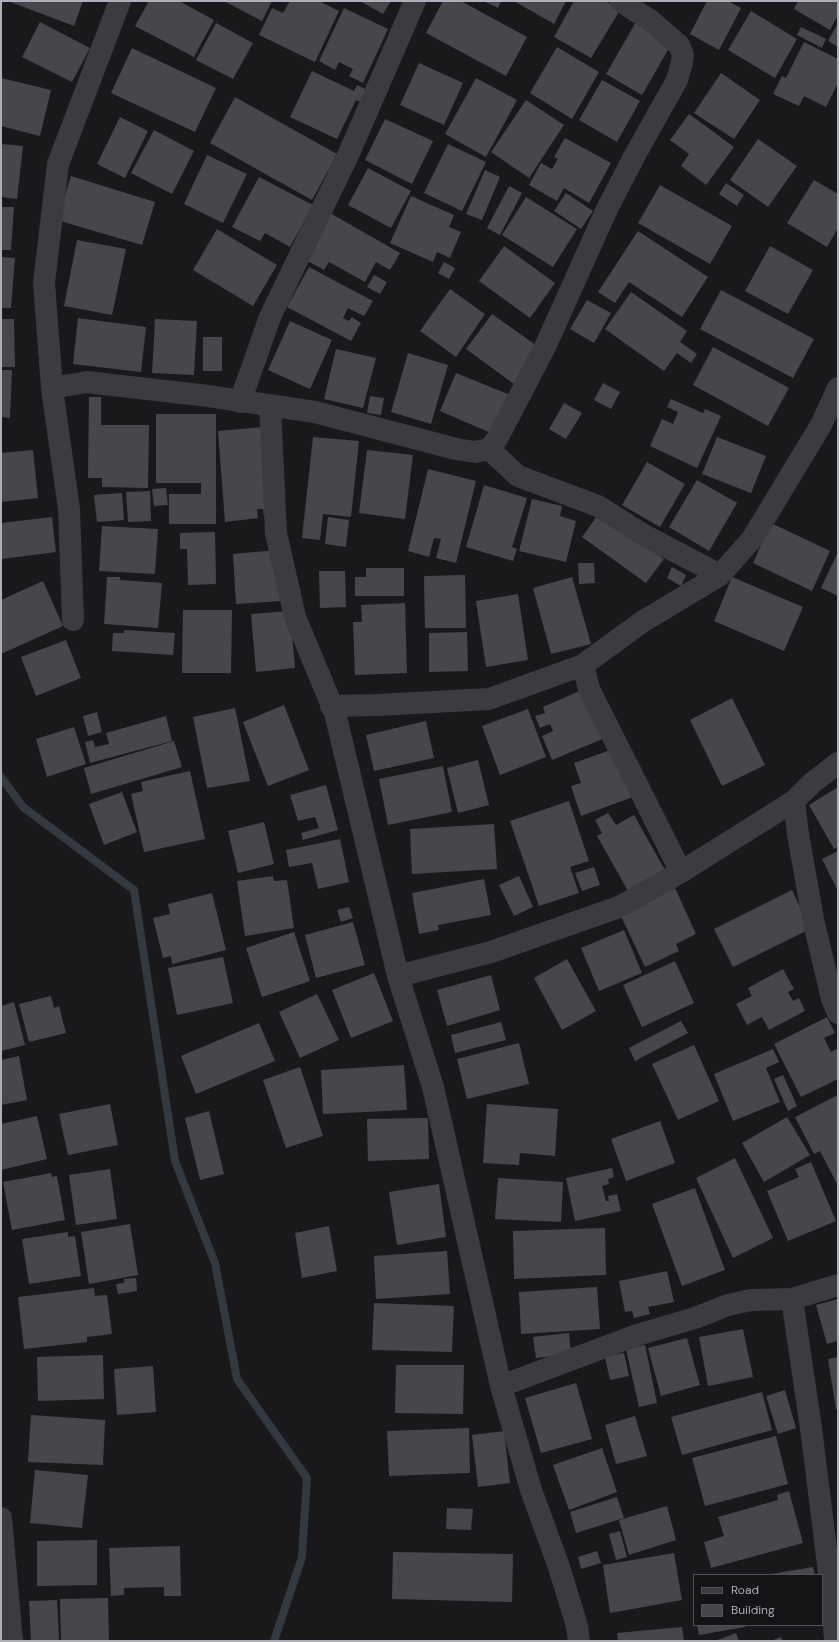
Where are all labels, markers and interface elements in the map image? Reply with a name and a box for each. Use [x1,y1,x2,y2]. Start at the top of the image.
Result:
legend [693,1574,823,1626]
text: Road [731,1582,759,1598]
text: Building [731,1602,775,1618]

